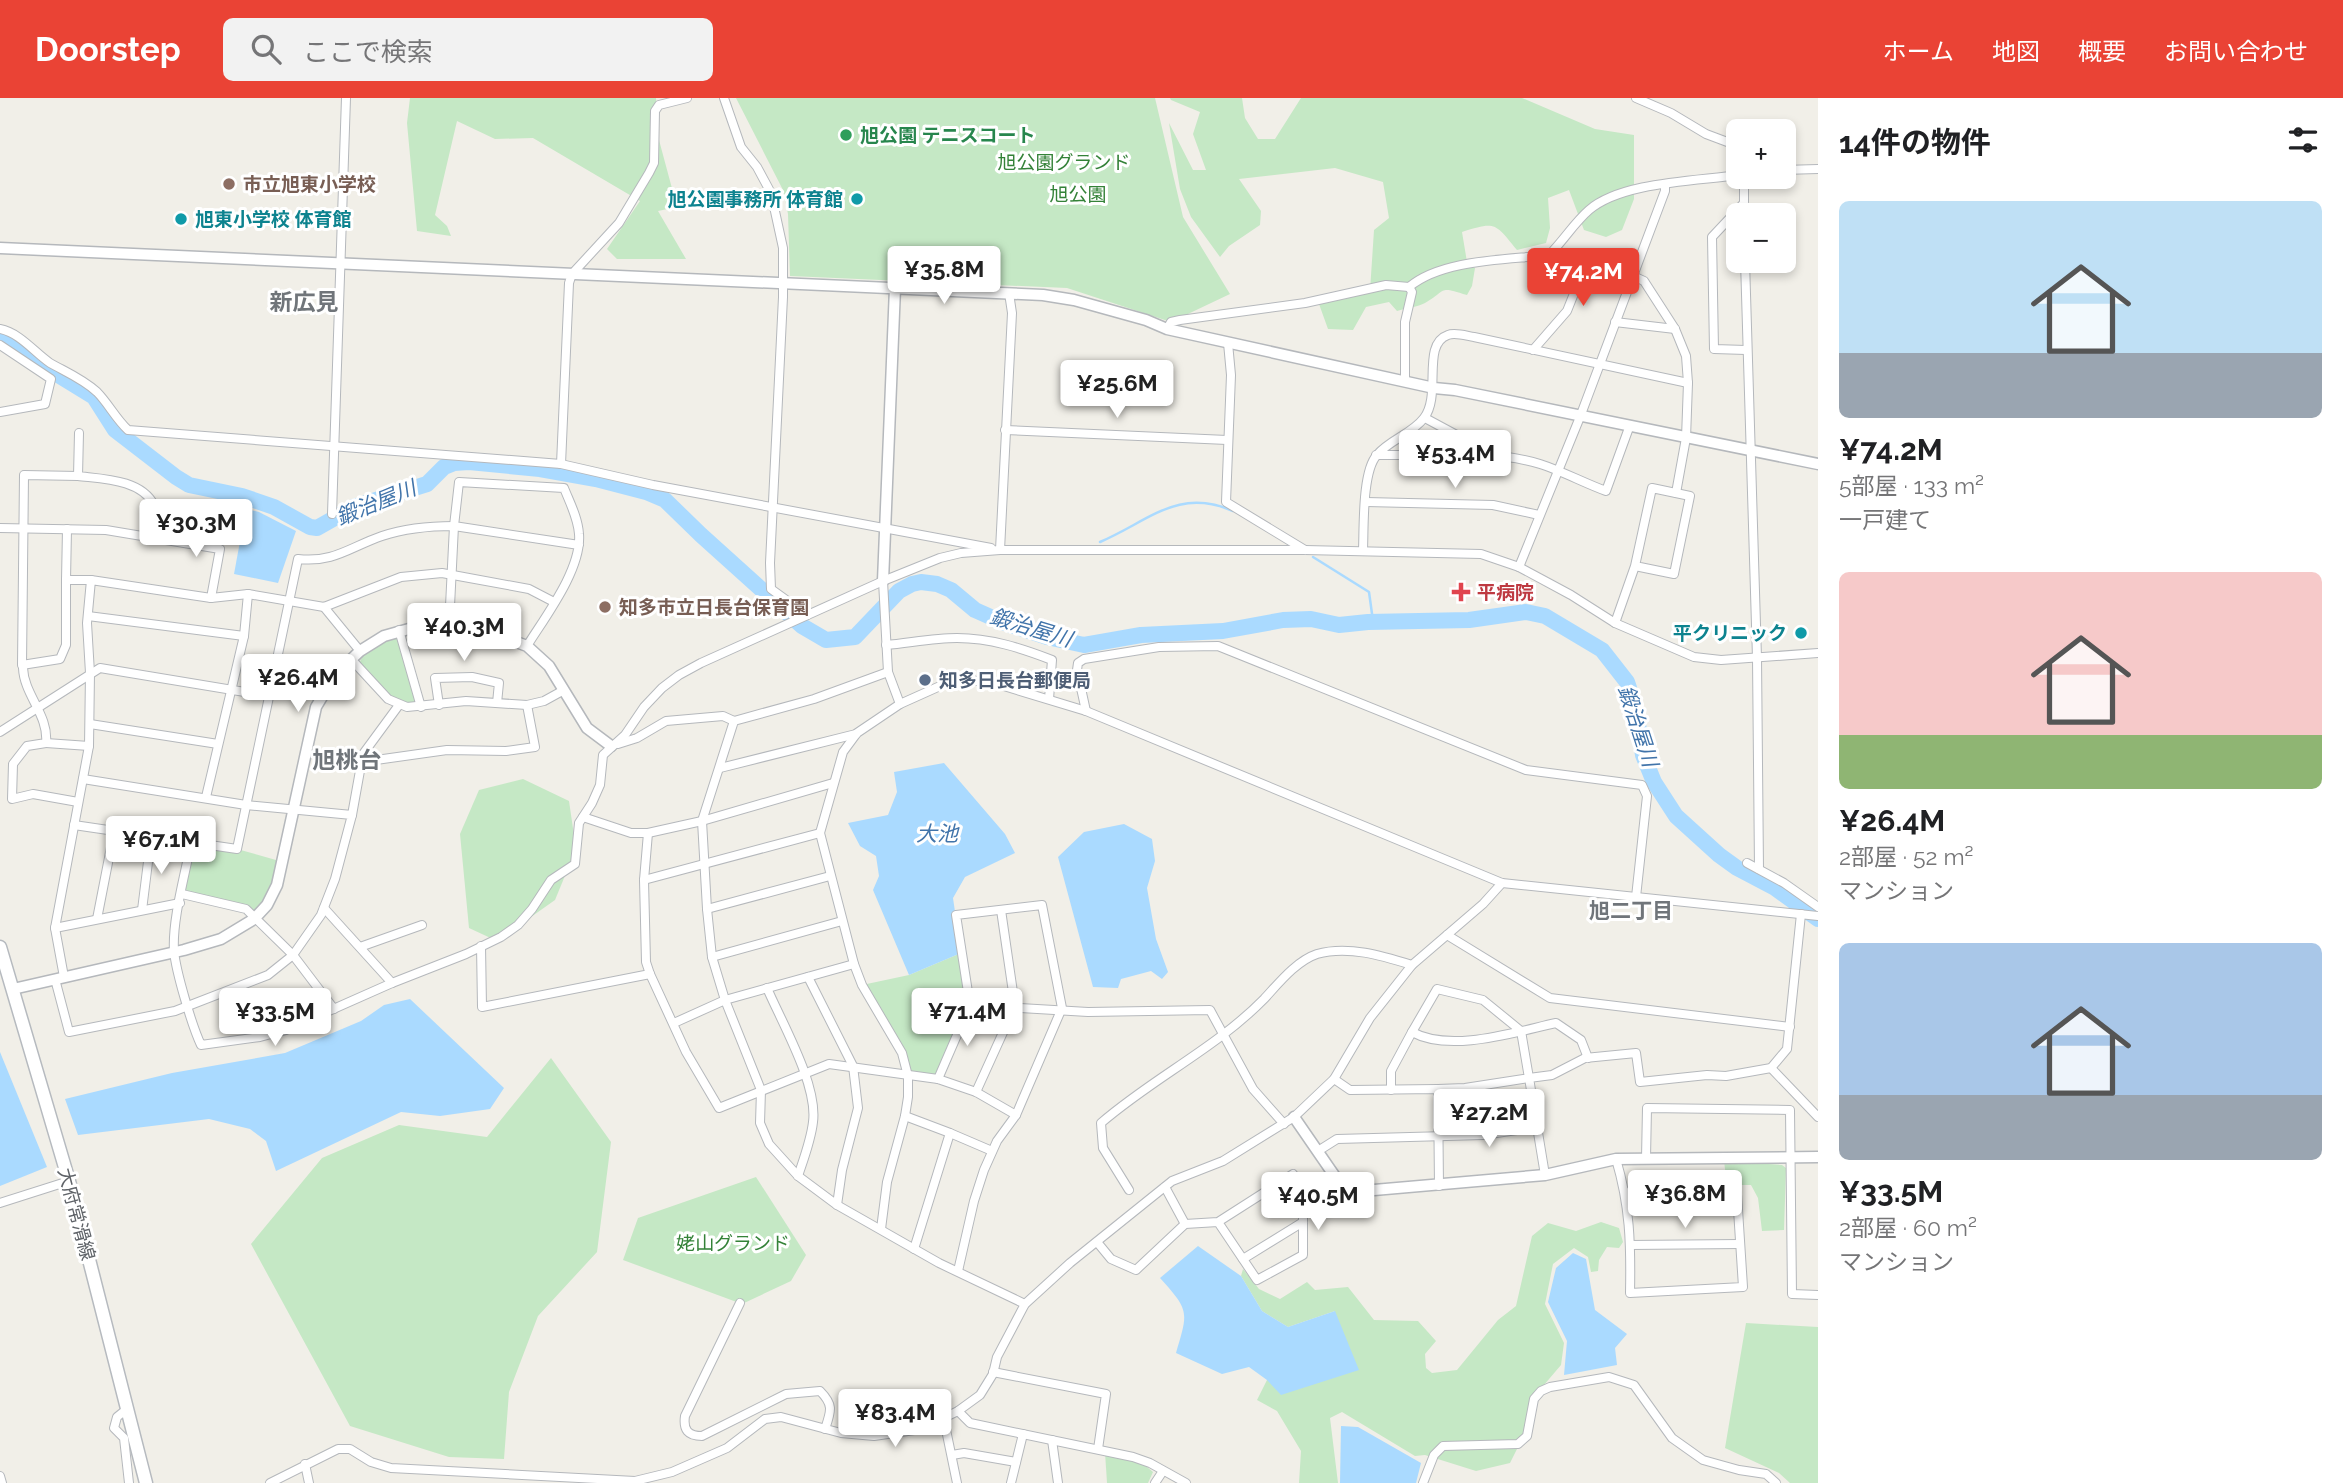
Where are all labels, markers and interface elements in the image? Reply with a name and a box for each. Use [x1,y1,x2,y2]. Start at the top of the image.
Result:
search box [223,18,713,81]
text: Doorstep [35,30,181,69]
icon: search [247,30,285,68]
text: ここで検索 [303,37,433,67]
text: ホーム [1883,37,1954,66]
text: 地図 [1992,37,2040,66]
text: 概要 [2078,37,2126,66]
text: お問い合わせ [2164,37,2308,66]
map controls [1726,119,1796,273]
button: + [1726,119,1796,189]
icon: filters [2284,121,2322,159]
place label: 旭公園 テニスコート [860,124,1036,146]
text: 14件の物件 [1839,125,1991,160]
marker: 旭公園 テニスコート [838,127,854,143]
park label: 旭公園グランド [997,151,1131,173]
place label: 市立旭東小学校 [243,173,376,195]
marker: 市立旭東小学校 [221,176,237,192]
park label: 旭公園 [1049,183,1107,205]
place label: 旭公園事務所 体育館 [667,188,843,210]
marker: 旭公園事務所 体育館 [849,191,865,207]
button: − [1726,203,1796,273]
place label: 旭東小学校 体育館 [195,208,352,230]
marker: 旭東小学校 体育館 [173,211,189,227]
pin: ¥35.8M [887,246,1001,306]
icon: home [2018,246,2144,372]
pin: ¥74.2M [1526,248,1640,308]
text: ¥35.8M [904,255,984,282]
text: ¥74.2M [1543,257,1623,284]
district label: 新広見 [270,288,339,315]
pin: ¥25.6M [1060,360,1174,420]
text: ¥25.6M [1076,369,1158,396]
pin: ¥53.4M [1398,430,1512,490]
text: ¥74.2M [1839,432,1943,467]
text: ¥53.4M [1415,439,1495,466]
text: 5部屋 · 133 m² [1839,472,1984,499]
water label: 鍛治屋川 [332,474,421,530]
pin: ¥30.3M [139,500,253,559]
text: 一戸建て [1839,506,1931,533]
text: ¥30.3M [155,508,237,535]
place label: 平病院 [1477,581,1534,603]
marker: 平病院 [1451,582,1471,602]
place label: 知多市立日長台保育園 [619,596,809,618]
marker: 知多市立日長台保育園 [597,599,613,615]
pin: ¥40.3M [407,603,521,663]
water label: 鍛治屋川 [987,603,1077,652]
text: ¥40.3M [423,612,505,639]
icon: home [2018,617,2144,743]
place label: 平クリニック [1673,622,1787,644]
marker: 平クリニック [1793,625,1809,641]
pin: ¥26.4M [241,654,355,714]
text: ¥26.4M [257,663,339,690]
place label: 知多日長台郵便局 [939,669,1091,691]
marker: 知多日長台郵便局 [917,672,933,688]
water label: 鍛治屋川 [1614,682,1664,772]
district label: 旭桃台 [313,746,382,773]
text: ¥26.4M [1839,803,1945,838]
pin: ¥67.1M [104,816,218,876]
water label: 大池 [916,821,960,846]
text: ¥67.1M [122,825,200,852]
text: 2部屋 · 52 m² [1839,843,1974,870]
text: マンション [1839,877,1954,904]
district label: 旭二丁目 [1589,898,1673,923]
pin: ¥33.5M [218,988,332,1048]
pin: ¥71.4M [910,988,1024,1048]
icon: home [2018,988,2144,1114]
text: ¥33.5M [235,997,315,1024]
text: ¥71.4M [928,997,1006,1024]
pin: ¥27.2M [1432,1090,1546,1149]
text: ¥27.2M [1449,1098,1529,1125]
street label: 大府常滑線 [54,1165,100,1263]
pin: ¥36.8M [1628,1170,1742,1230]
pin: ¥40.5M [1261,1172,1375,1232]
text: ¥33.5M [1839,1174,1943,1209]
text: ¥36.8M [1644,1179,1726,1206]
text: ¥40.5M [1277,1181,1359,1208]
text: 2部屋 · 60 m² [1839,1214,1977,1241]
park label: 姥山グランド [676,1232,790,1254]
text: マンション [1839,1248,1954,1275]
pin: ¥83.4M [838,1390,952,1449]
text: ¥83.4M [854,1398,936,1425]

